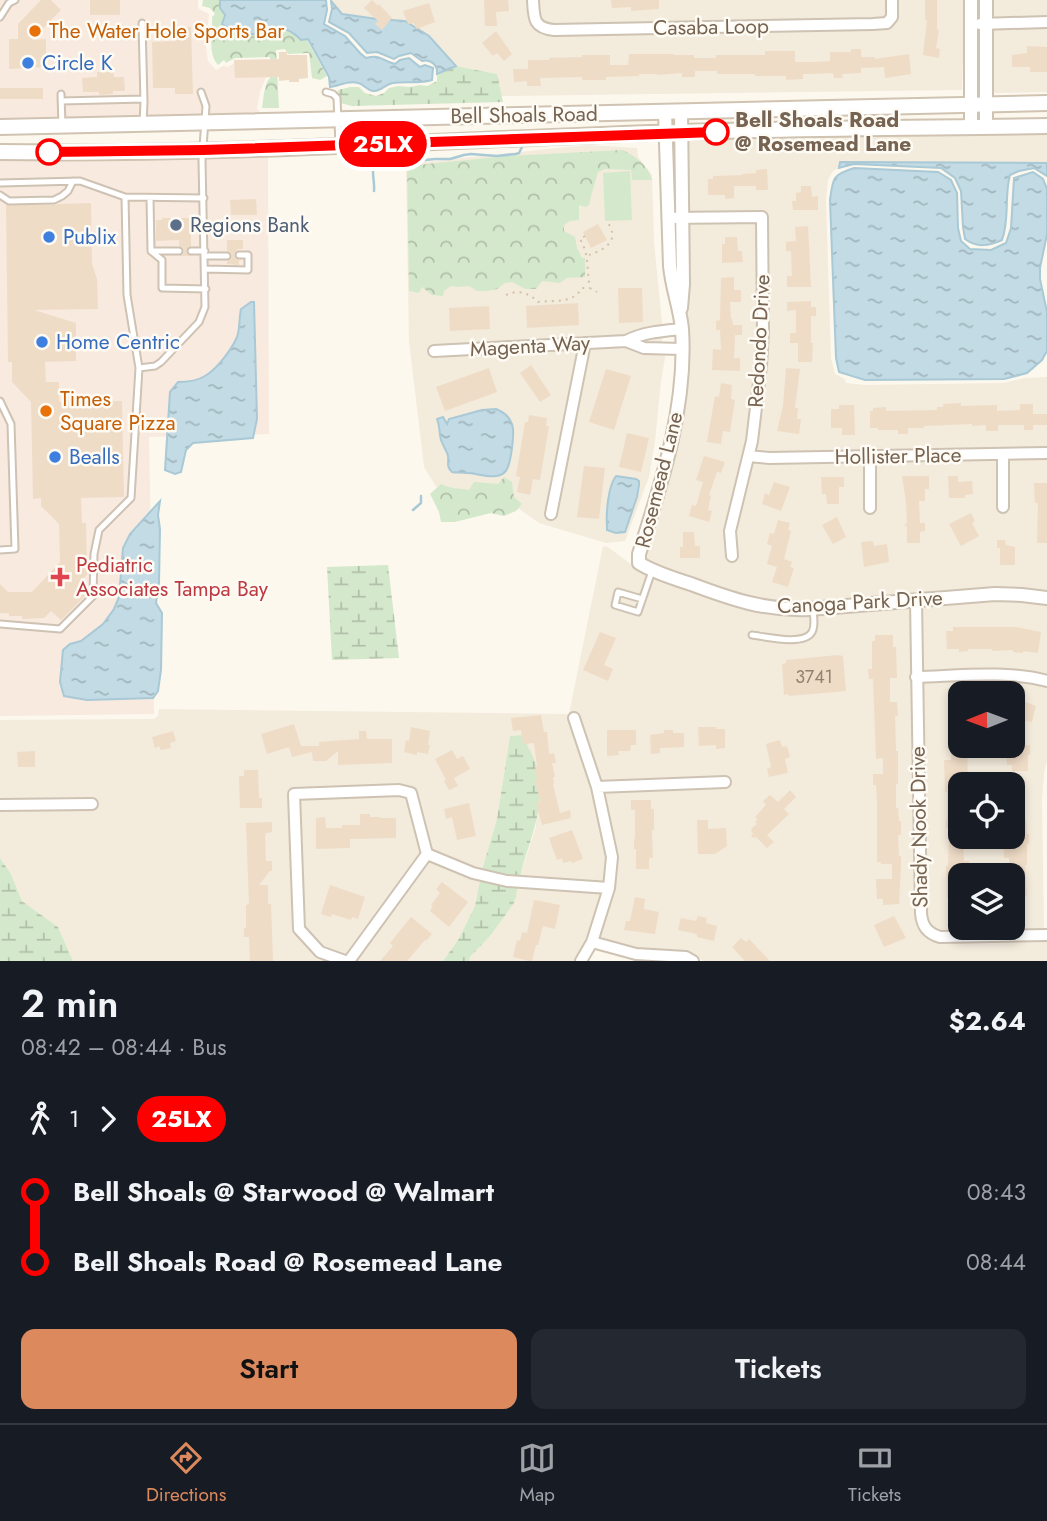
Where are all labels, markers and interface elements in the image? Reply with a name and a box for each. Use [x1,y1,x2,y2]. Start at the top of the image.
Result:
street label: Casaba Loop [653,11,769,43]
place label: The Water Hole Sports Bar [49,16,285,46]
marker: The Water Hole Sports Bar [27,23,43,39]
place label: Circle K [42,48,113,78]
marker: Circle K [20,55,36,71]
street label: Bell Shoals Road [450,99,598,131]
place label: Bell Shoals Road @ Rosemead Lane [735,105,911,159]
marker: Bell Shoals Road @ Rosemead Lane [703,119,729,145]
line badge: 25LX [334,121,432,167]
text: 25LX [353,126,413,161]
unlabelled marker [36,139,62,165]
place label: Regions Bank [190,210,310,240]
marker: Regions Bank [168,217,184,233]
place label: Publix [63,222,116,252]
marker: Publix [41,229,57,245]
street label: Redondo Drive [741,273,777,408]
place label: Home Centric [56,327,180,357]
street label: Magenta Way [469,328,592,364]
marker: Home Centric [34,334,50,350]
place label: Times Square Pizza [60,384,176,438]
marker: Times Square Pizza [38,403,54,419]
street label: Rosemead Lane [628,409,690,551]
street label: Hollister Place [834,440,962,472]
place label: Bealls [69,442,120,472]
marker: Bealls [47,449,63,465]
place label: Pediatric Associates Tampa Bay [76,550,269,604]
marker: Pediatric Associates Tampa Bay [50,567,70,587]
street label: Canoga Park Drive [776,583,944,621]
house number: 3741 [795,664,833,690]
north arrow [948,681,1026,758]
map controls [948,681,1025,940]
street label: Shady Nook Drive [903,746,935,908]
button: locate [948,772,1025,849]
button: layers [948,863,1025,940]
text: 2 min [21,976,119,1031]
text: $2.64 [949,1002,1026,1040]
text: 08:42 – 08:44 · Bus [21,1030,227,1064]
icon: walk [21,1100,59,1138]
icon: forward [89,1100,127,1138]
text: 25LX [151,1101,212,1136]
text: 1 [69,1102,79,1136]
text: Bell Shoals @ Starwood @ Walmart [73,1173,494,1211]
text: 08:43 [967,1175,1026,1209]
text: Bell Shoals Road @ Rosemead Lane [73,1243,503,1281]
text: 08:44 [966,1245,1026,1279]
button: Start [21,1329,517,1409]
button: Tickets [531,1329,1026,1409]
tab: Directions [146,1439,226,1508]
tab: Map [518,1439,556,1508]
tab: Tickets [848,1439,901,1508]

